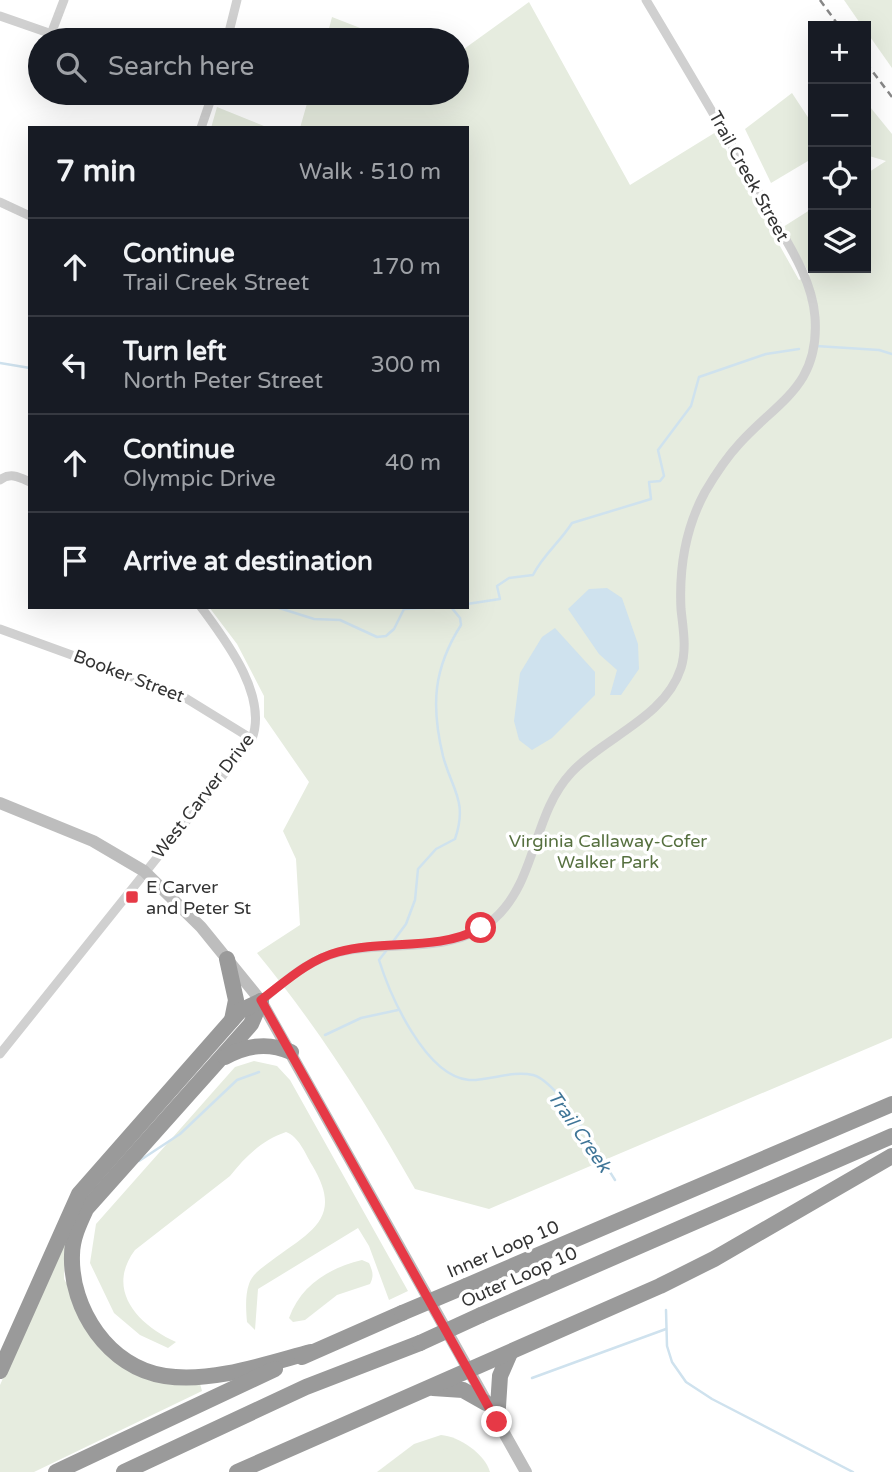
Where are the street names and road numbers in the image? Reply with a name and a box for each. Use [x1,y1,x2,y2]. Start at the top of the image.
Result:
street label: Trail Creek Street [704,107,794,245]
street label: Booker Street [70,645,188,707]
street label: West Carver Drive [147,729,259,863]
street label: Inner Loop 10 [444,1216,562,1282]
street label: Outer Loop 10 [457,1242,581,1312]

